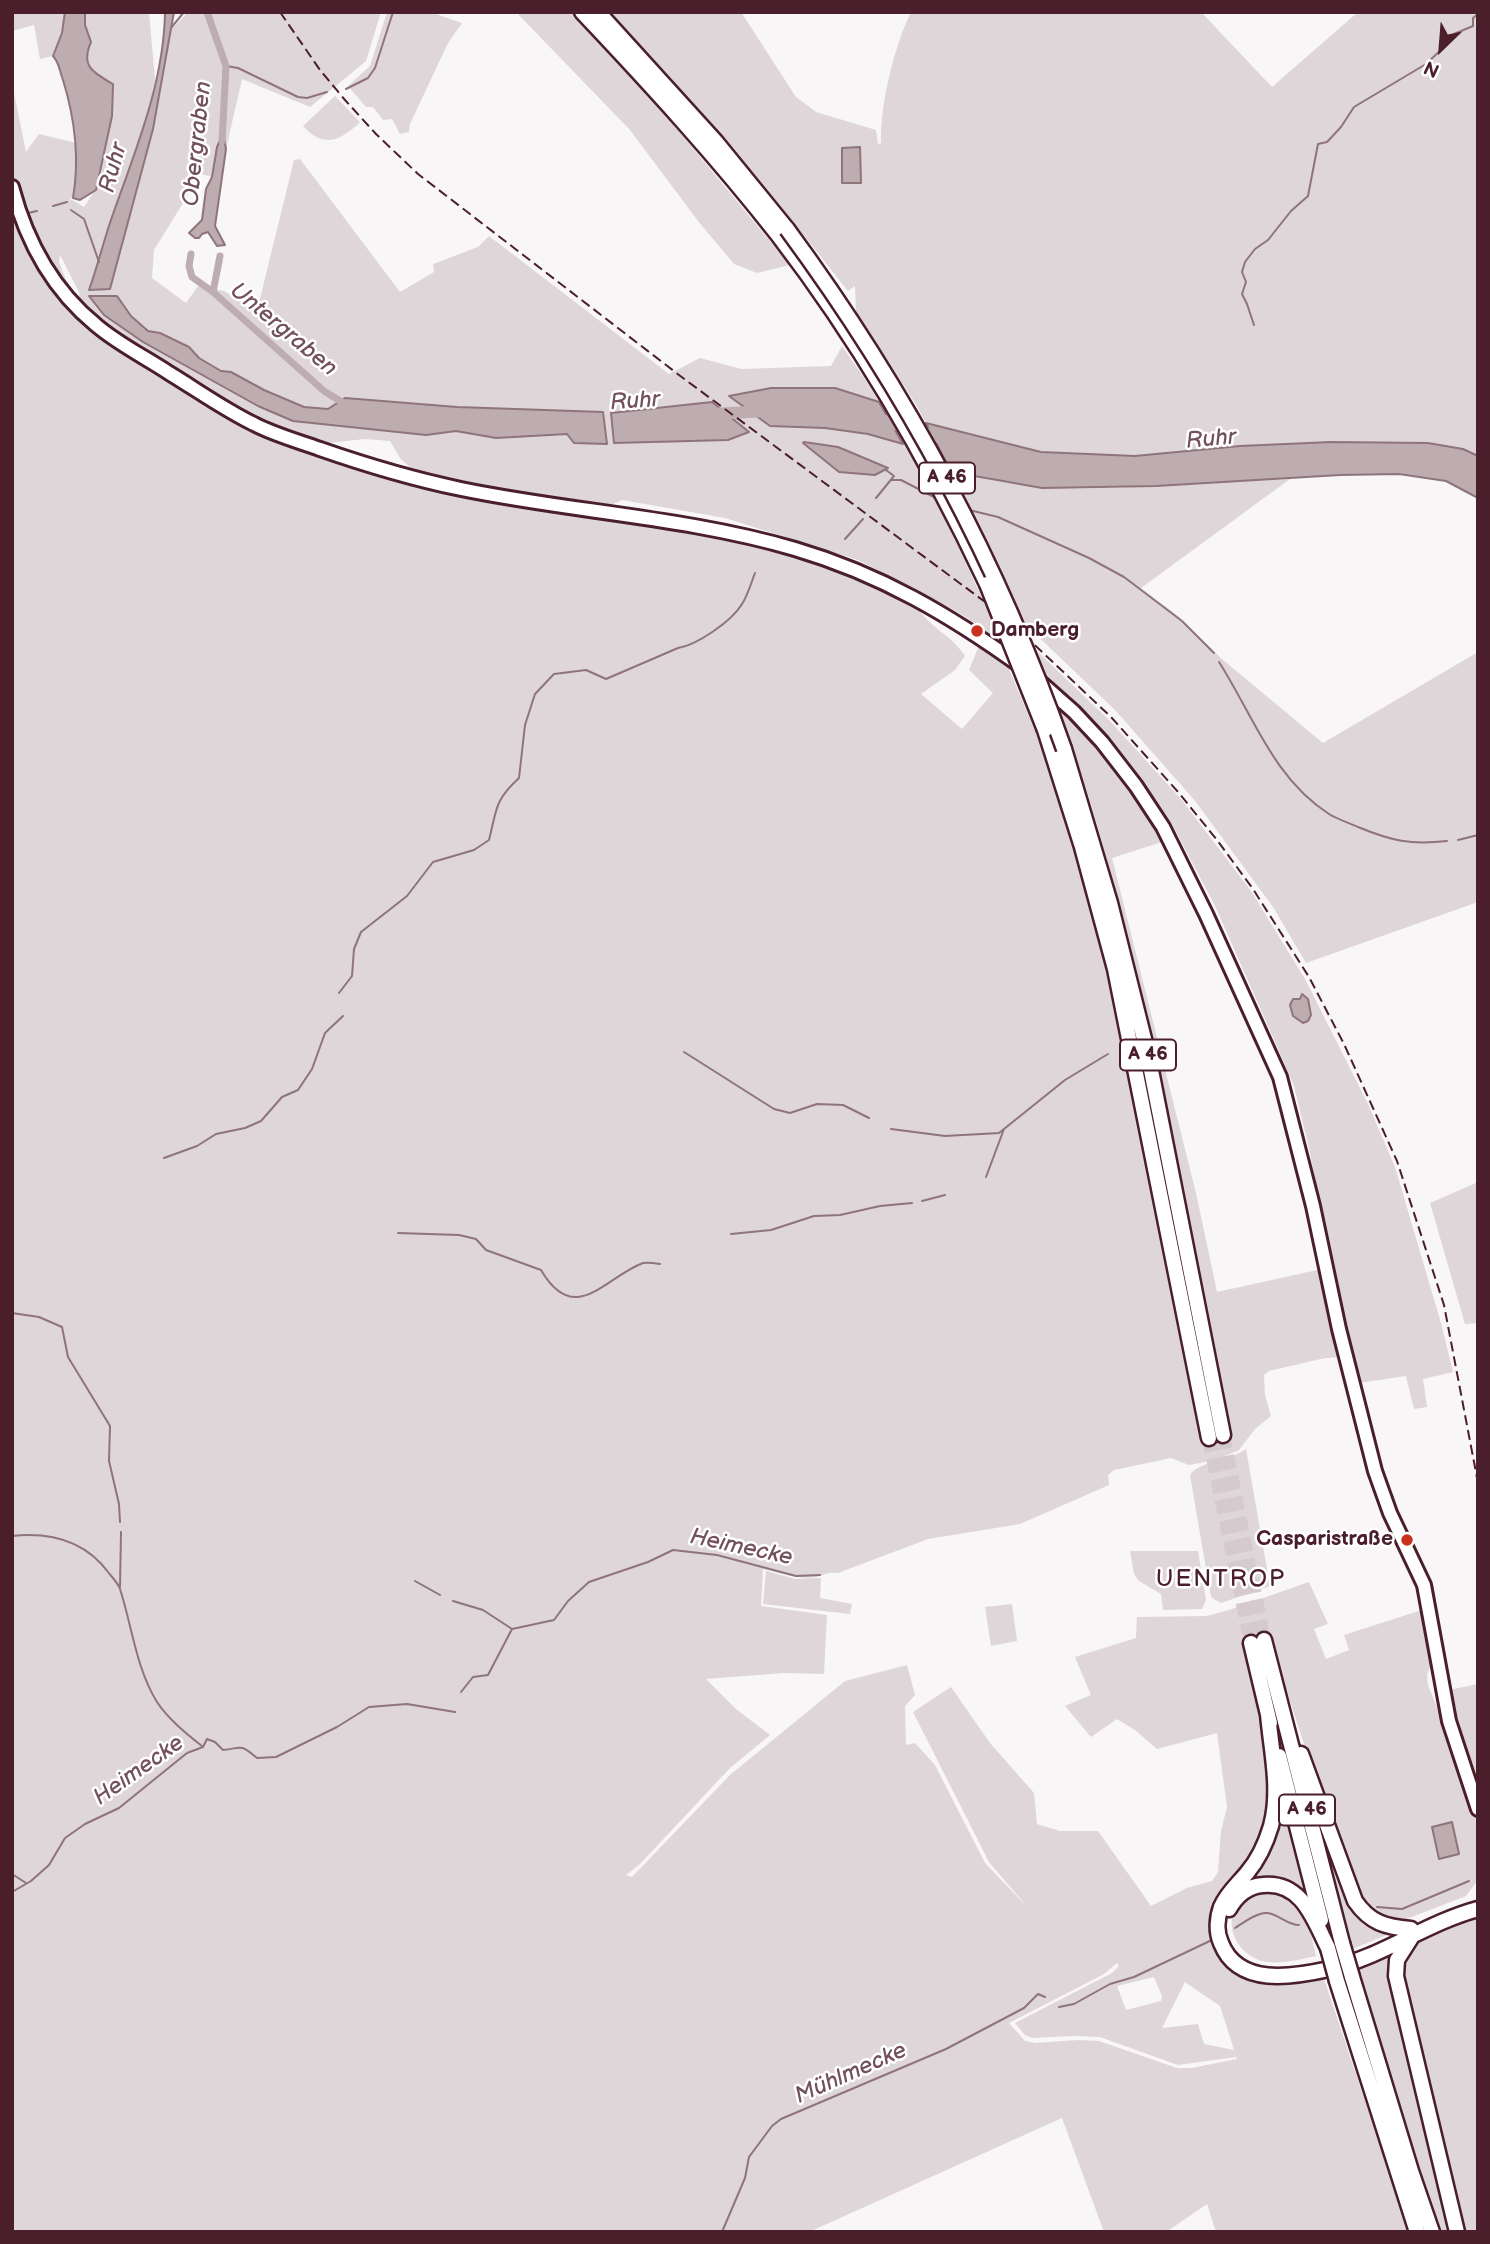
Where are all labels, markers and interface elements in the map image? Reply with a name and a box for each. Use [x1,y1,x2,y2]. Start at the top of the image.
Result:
north arrow [1406,14,1476,84]
text: N [1421,55,1443,82]
water label: Obergraben [178,80,218,208]
water label: Ruhr [94,140,134,196]
water label: Untergraben [224,277,342,383]
water label: Ruhr [609,386,661,418]
water label: Ruhr [1185,424,1237,456]
road number: A 46 [919,463,975,494]
place label: Damberg [991,618,1079,644]
marker: Damberg [969,623,985,639]
road number: A 46 [1120,1040,1176,1070]
water label: Heimecke [687,1524,795,1572]
place label: Casparistraße [1256,1527,1393,1553]
marker: Casparistraße [1399,1532,1415,1548]
district label: UENTROP [1157,1566,1285,1594]
water label: Heimecke [88,1730,190,1812]
road number: A 46 [1279,1794,1335,1826]
water label: Mühlmecke [791,2037,911,2111]

